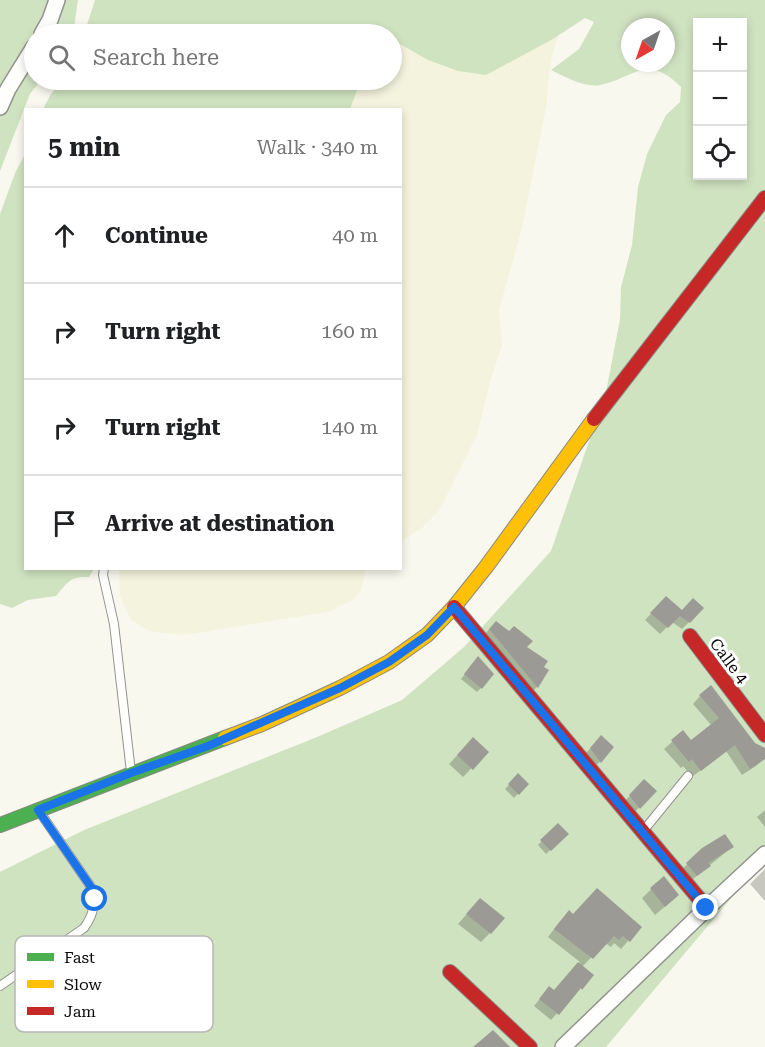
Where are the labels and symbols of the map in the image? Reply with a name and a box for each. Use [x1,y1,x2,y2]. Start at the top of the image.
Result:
north arrow [621,18,675,72]
street label: Calle 4 [706,635,752,687]
route start [81,885,107,911]
route end [692,894,718,920]
legend [15,936,213,1032]
text: Fast [64,948,95,967]
text: Slow [64,975,102,994]
text: Jam [64,1002,96,1021]

